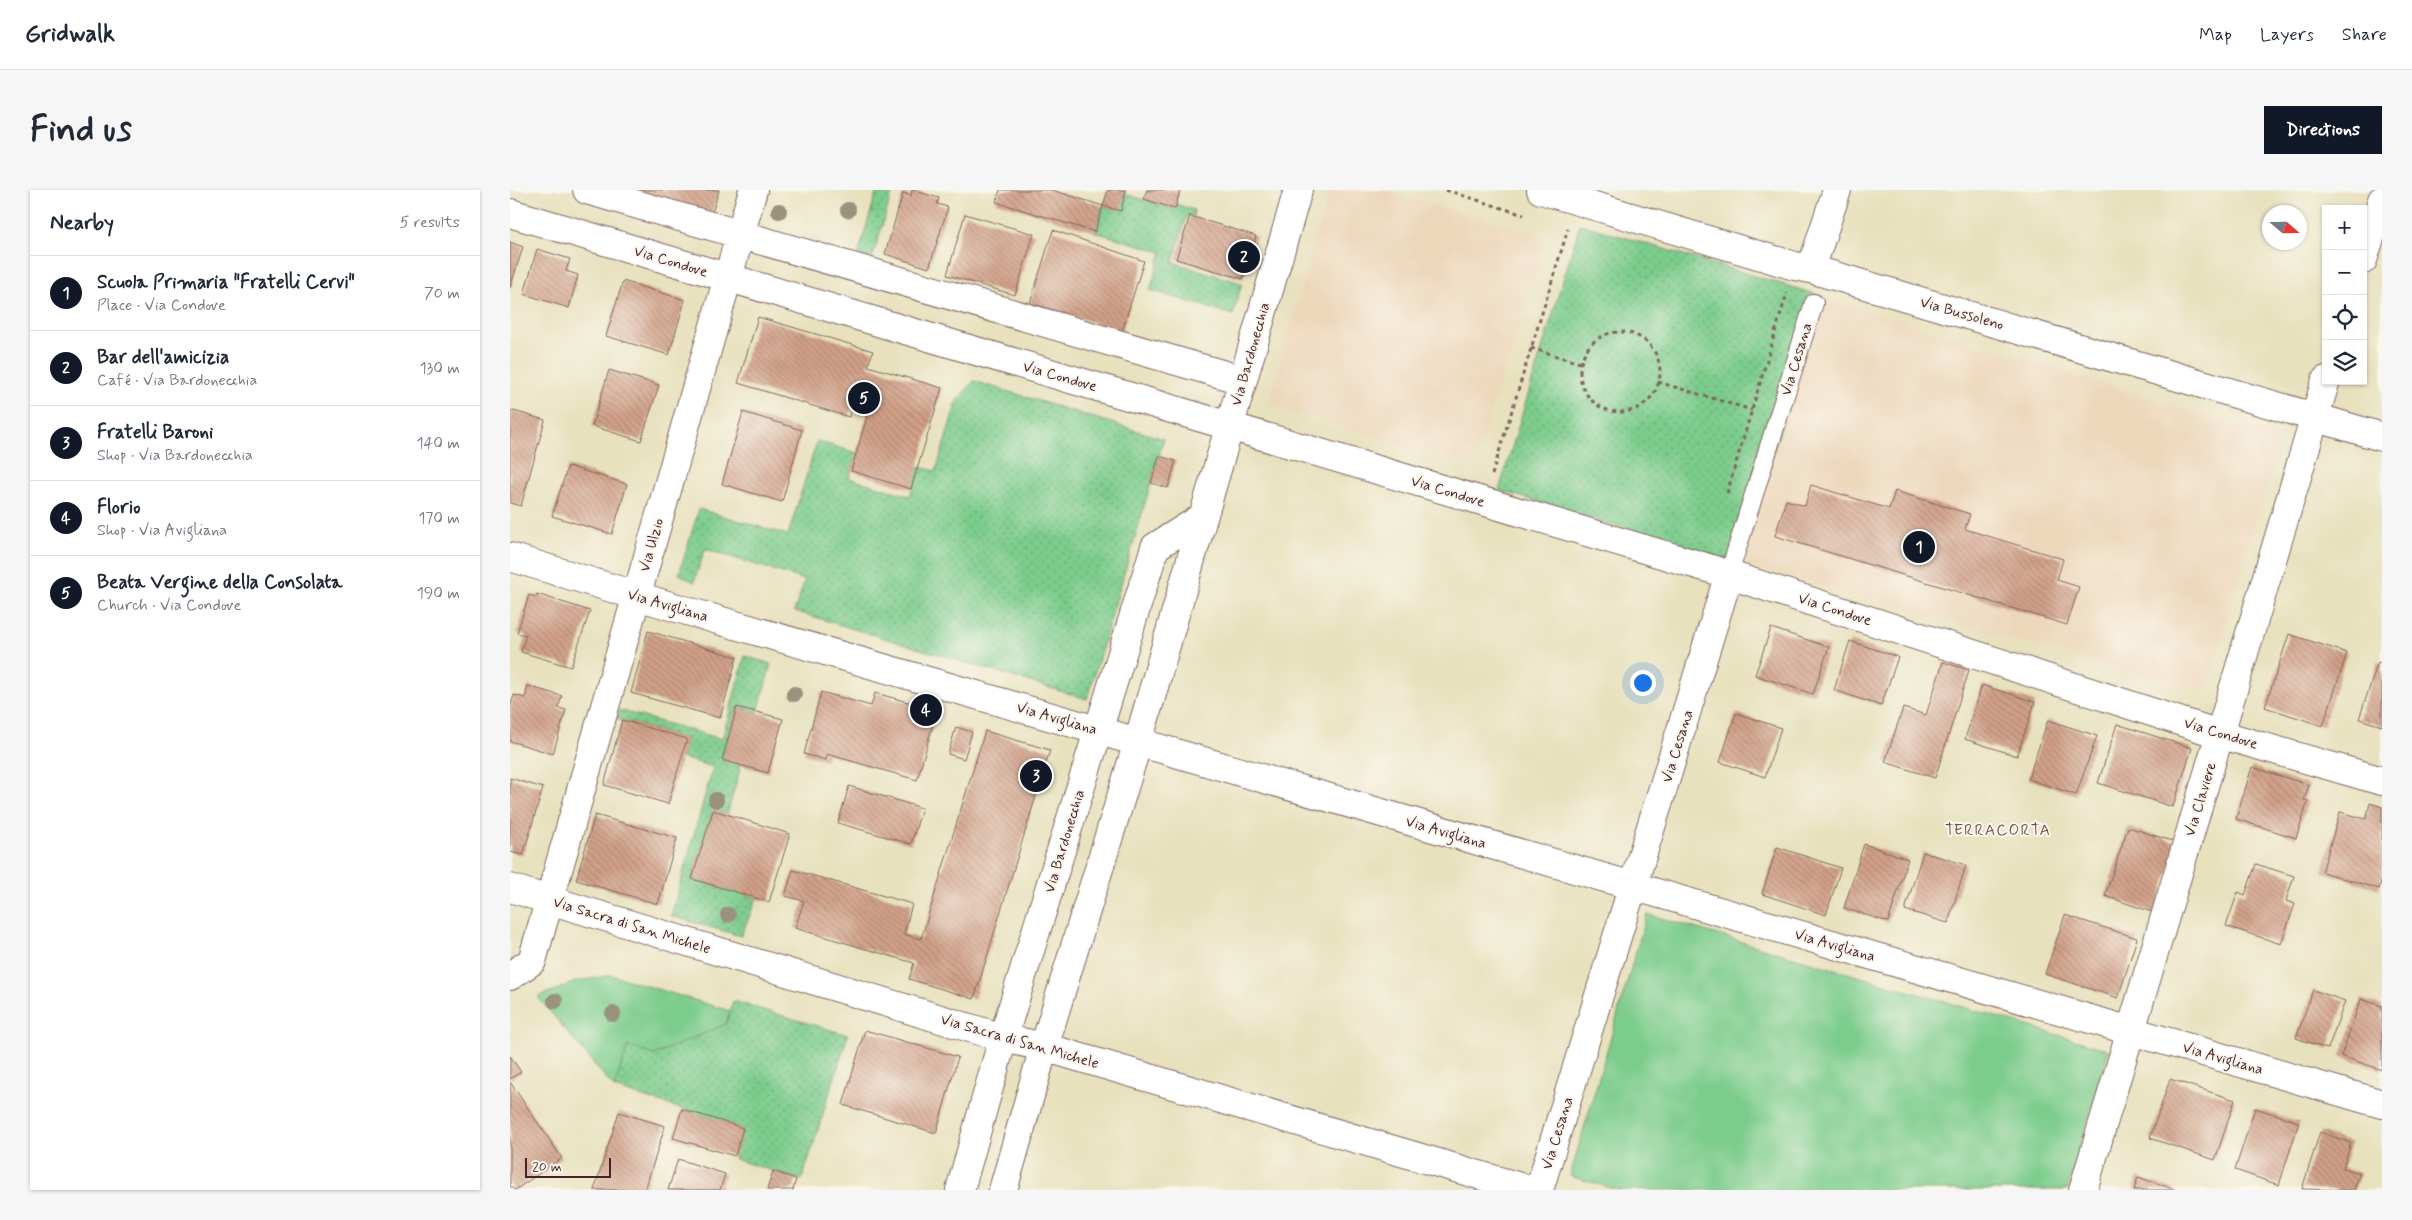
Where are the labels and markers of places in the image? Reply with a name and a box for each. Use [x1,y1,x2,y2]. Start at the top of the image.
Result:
pin: 2 [1228,238,1260,276]
pin: 5 [848,379,880,417]
pin: 1 [1903,528,1935,566]
pin: 4 [910,691,942,729]
pin: 3 [1020,757,1052,795]

